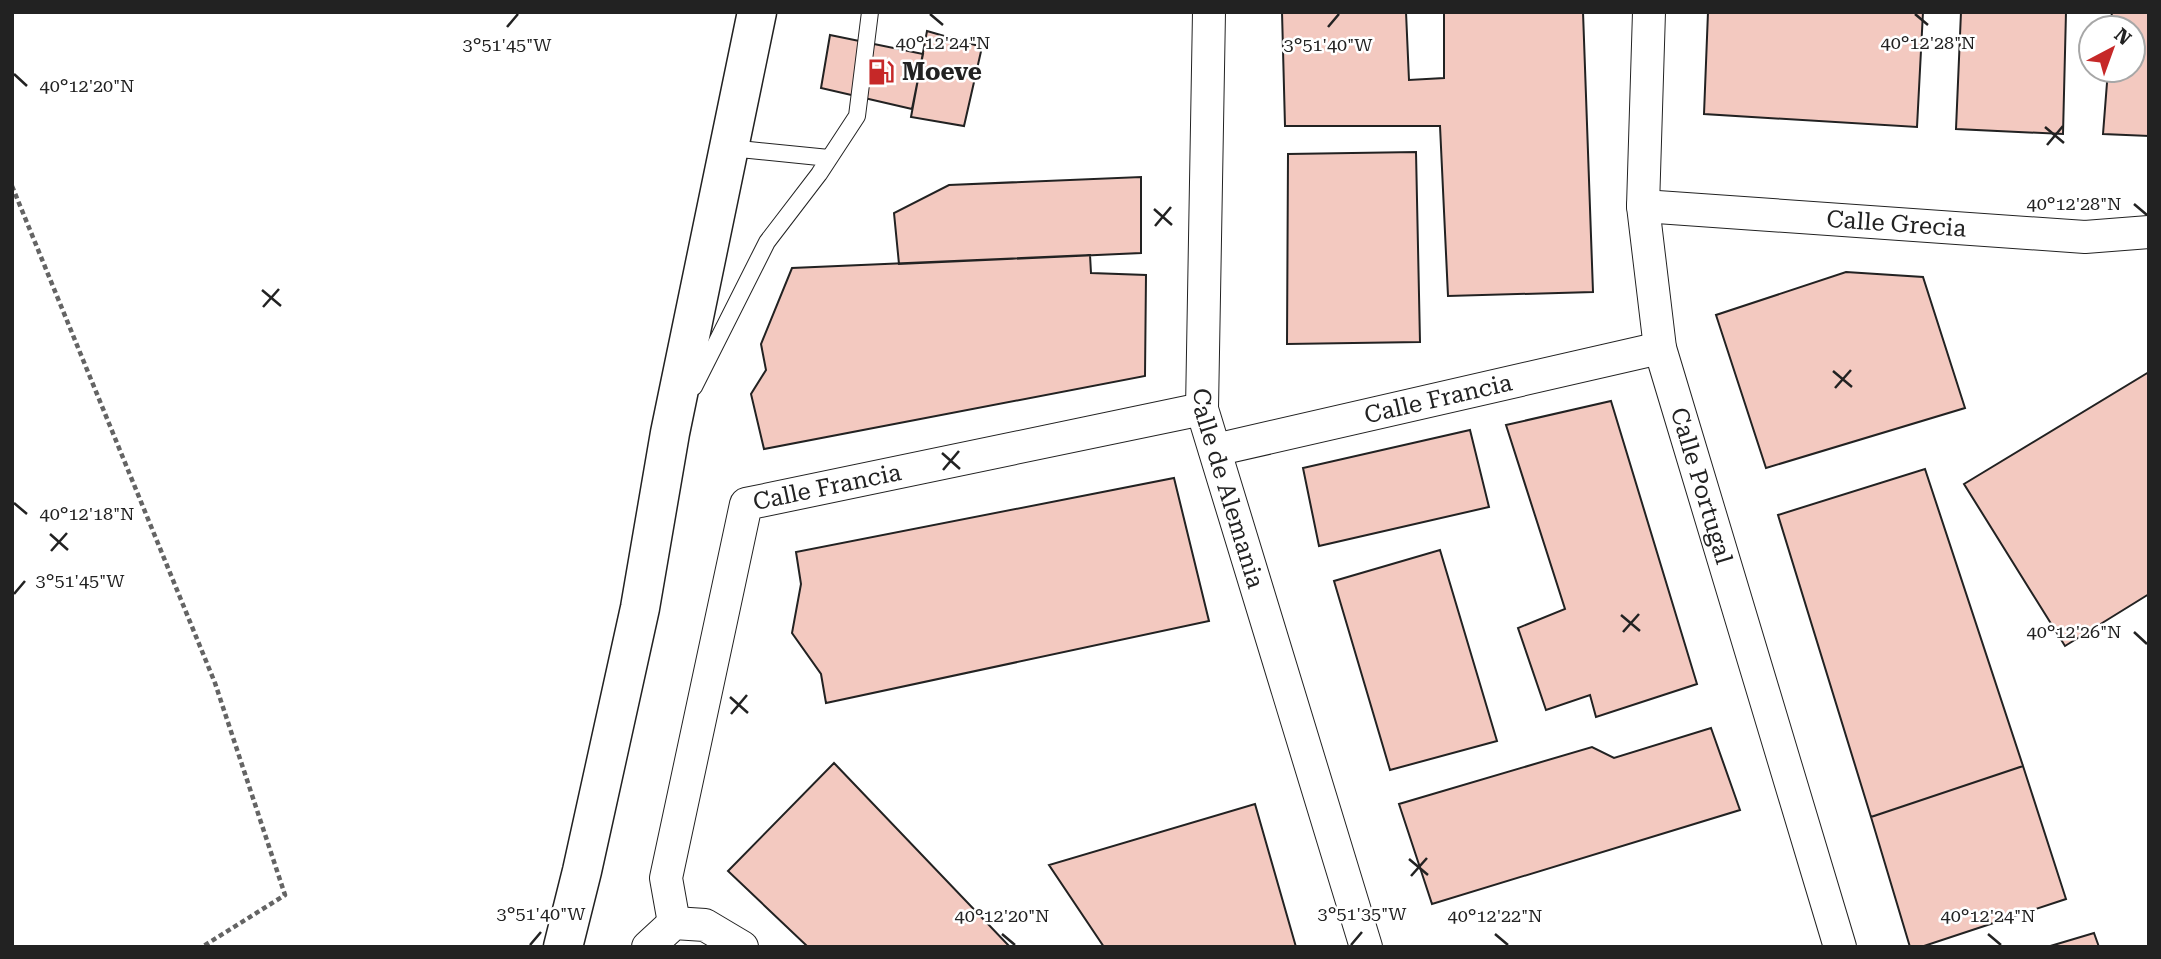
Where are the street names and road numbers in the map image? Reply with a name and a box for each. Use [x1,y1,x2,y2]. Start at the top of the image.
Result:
street label: Calle Grecia [1825,205,1967,243]
street label: Calle Francia [1362,368,1515,429]
street label: Calle de Alemania [1188,388,1270,592]
street label: Calle Portugal [1665,404,1738,567]
street label: Calle Francia [750,458,904,516]

